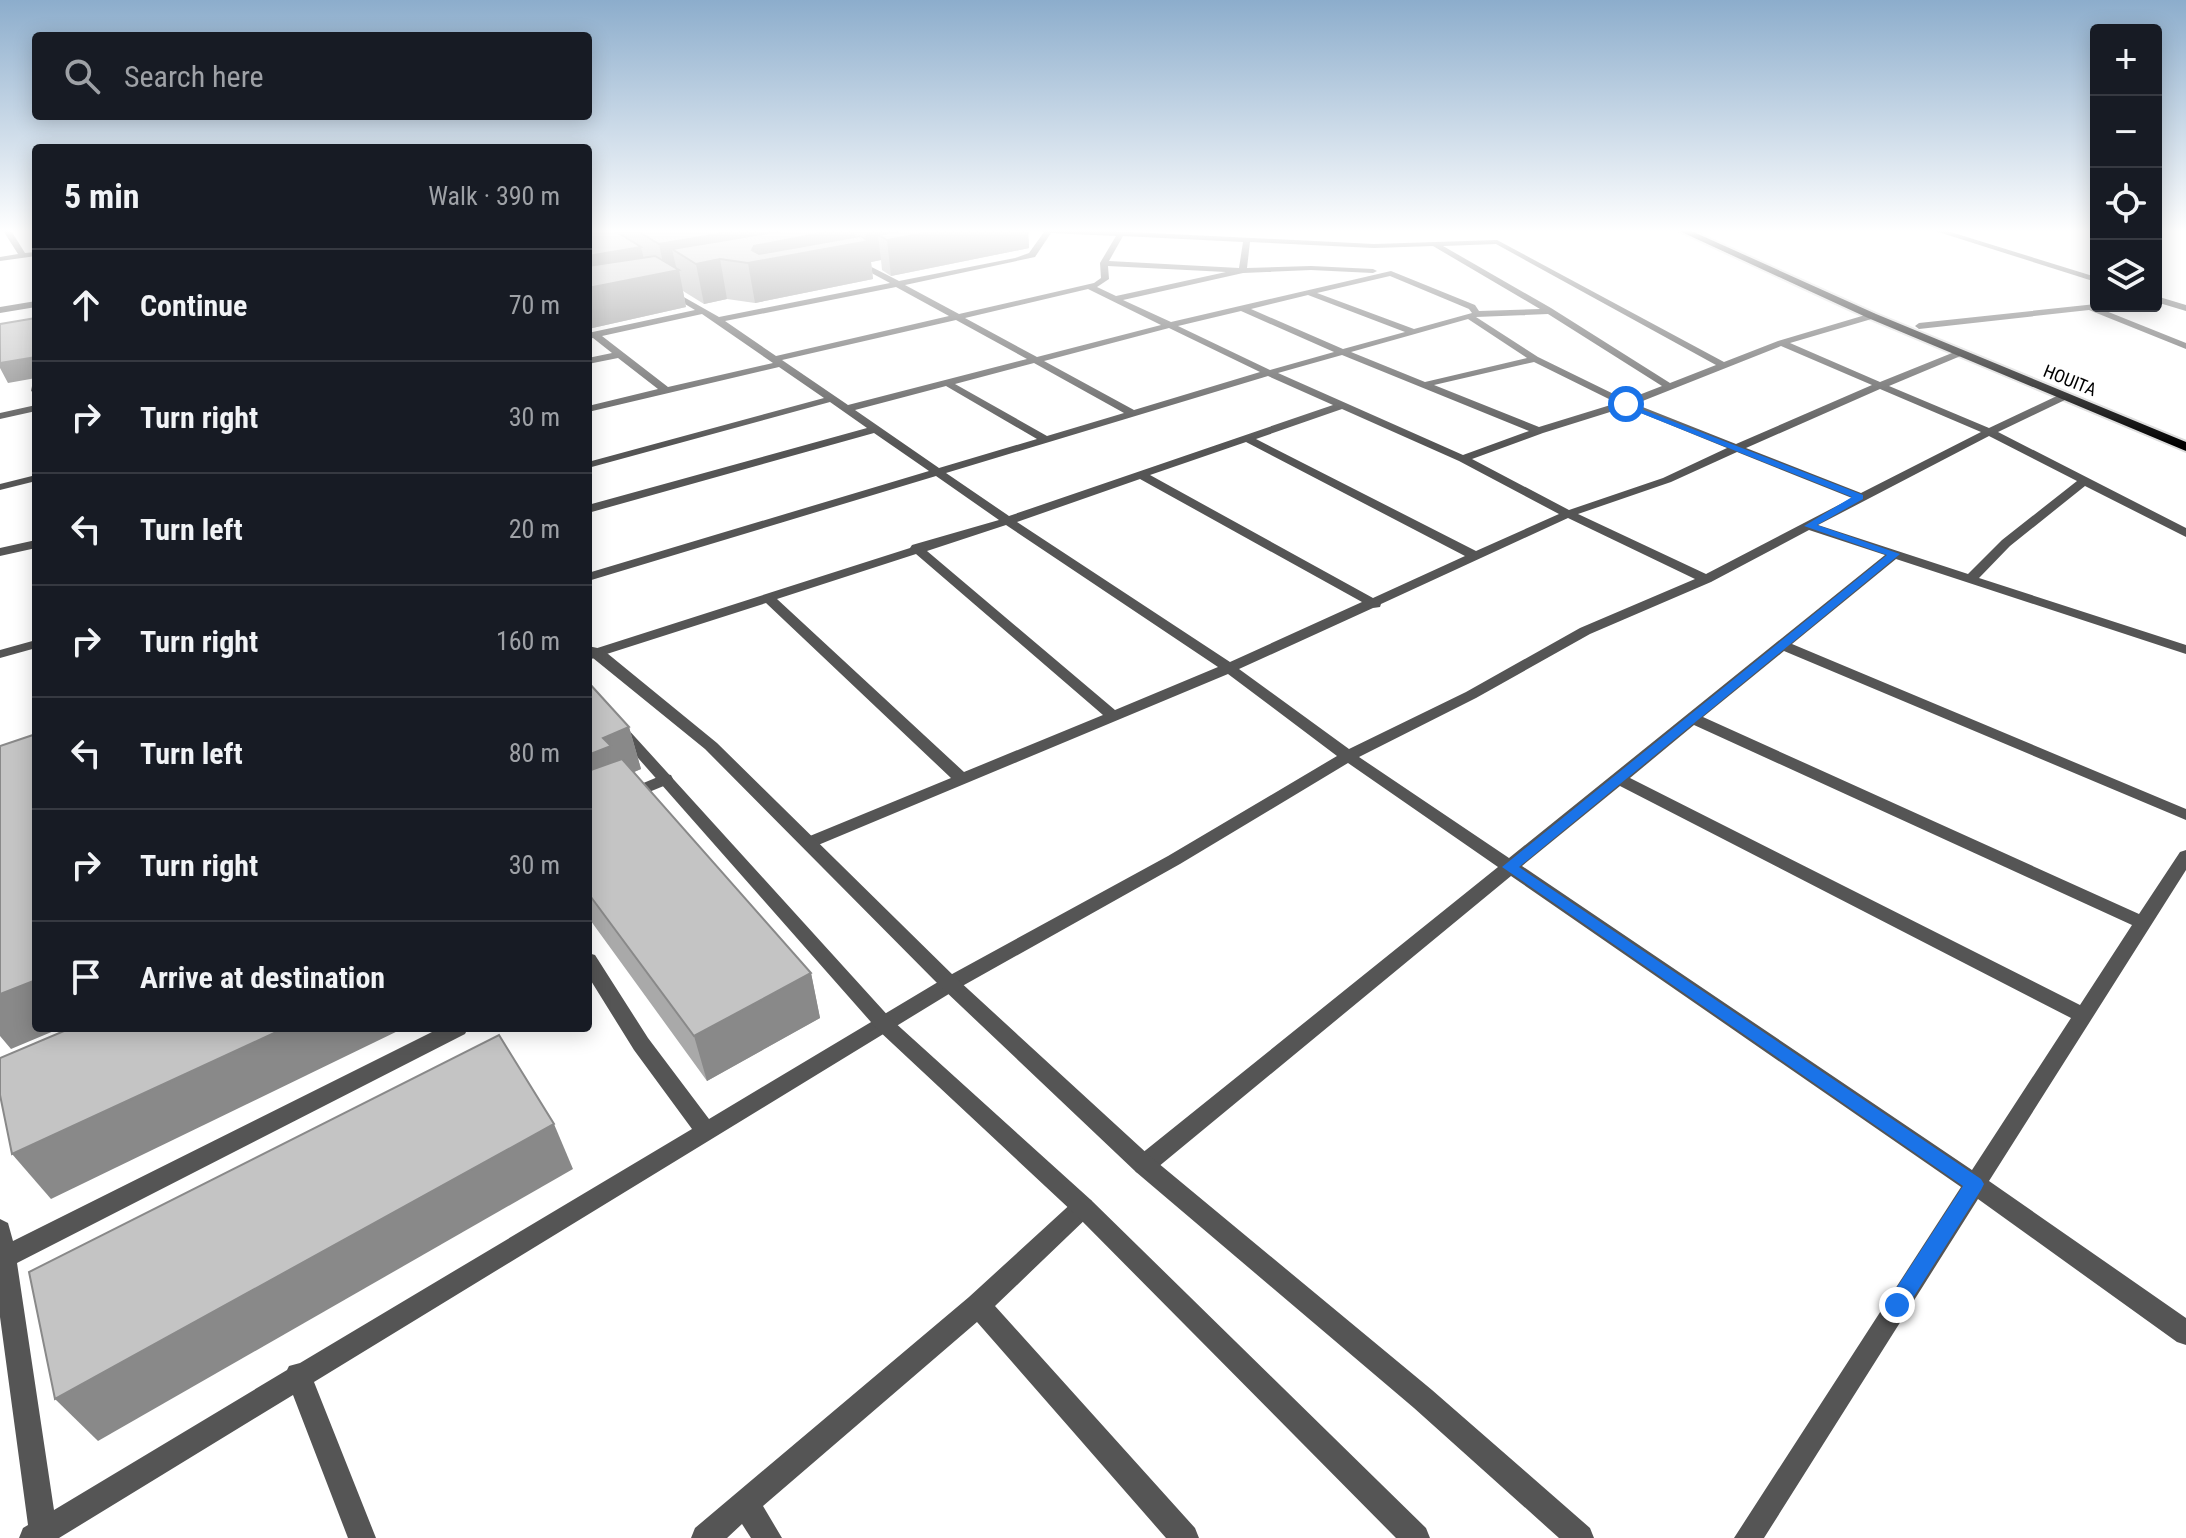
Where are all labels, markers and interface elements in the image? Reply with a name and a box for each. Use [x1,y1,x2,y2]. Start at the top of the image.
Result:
map controls [2090,24,2162,312]
button: + [2090,24,2162,96]
search box [32,32,592,120]
icon: search [60,54,104,98]
text: Search here [124,59,264,94]
button: − [2090,96,2162,168]
button: locate [2090,168,2162,240]
text: 5 min [64,176,140,216]
text: Walk · 390 m [428,181,560,211]
button: layers [2090,240,2162,312]
icon: ahead [64,283,108,327]
text: Continue [140,288,247,323]
text: 70 m [509,290,560,320]
street label: HOUITA [2040,360,2100,400]
route start [1608,386,1644,422]
icon: right [64,395,108,439]
text: Turn right [140,400,258,435]
text: 30 m [509,402,560,432]
icon: left [64,507,108,551]
text: Turn left [140,512,243,547]
text: 20 m [509,514,560,544]
icon: right [64,619,108,663]
text: Turn right [140,624,258,659]
text: 160 m [496,626,560,656]
icon: left [64,731,108,775]
text: Turn left [140,736,243,771]
text: 80 m [509,738,560,768]
icon: right [64,843,108,887]
text: Turn right [140,848,258,883]
text: 30 m [509,850,560,880]
icon: arrive [64,955,108,999]
text: Arrive at destination [140,960,385,995]
route end [1879,1287,1915,1323]

